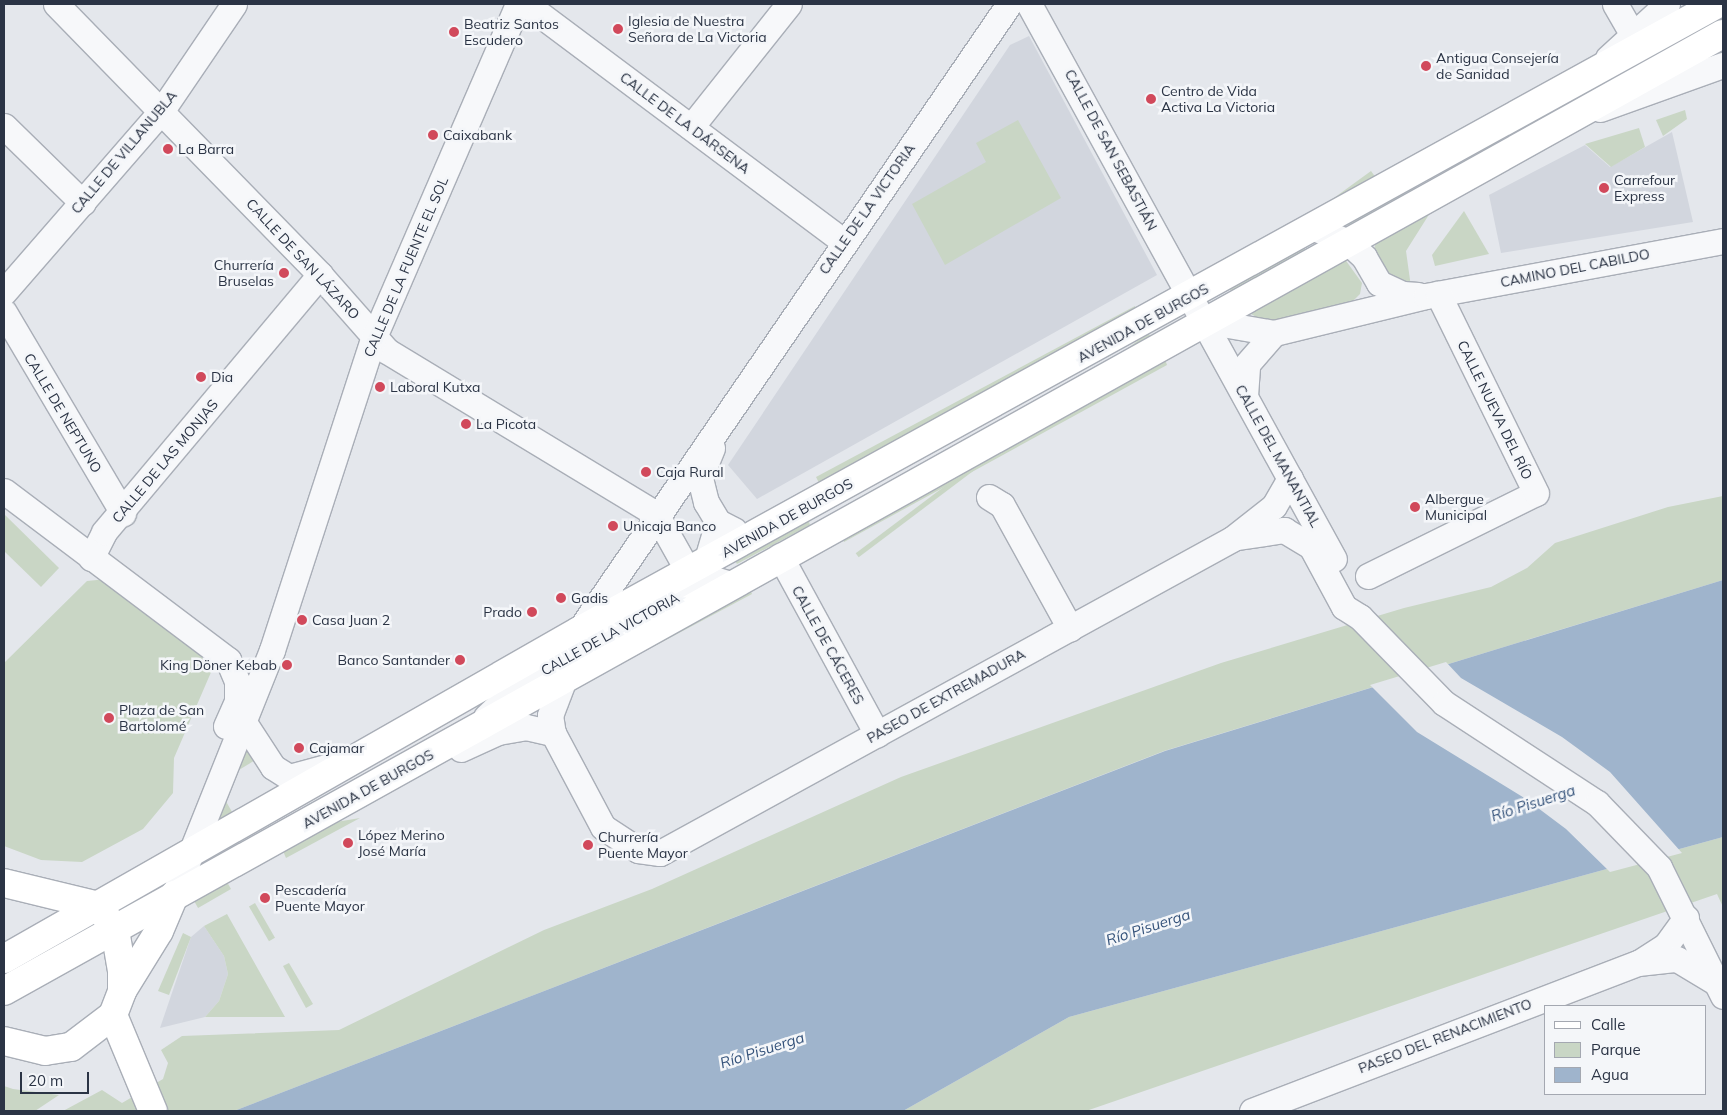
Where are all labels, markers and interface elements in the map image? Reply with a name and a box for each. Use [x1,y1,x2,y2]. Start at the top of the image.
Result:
place label: Iglesia de Nuestra Señora de La Victoria [628,13,767,46]
place label: Beatriz Santos Escudero [464,16,559,48]
marker: Iglesia de Nuestra Señora de La Victoria [612,23,624,35]
marker: Beatriz Santos Escudero [448,26,460,38]
place label: Antigua Consejería de Sanidad [1436,50,1559,82]
marker: Antigua Consejería de Sanidad [1420,60,1432,72]
street label: CALLE DE SAN SEBASTIÁN [1061,67,1161,233]
street label: CALLE DE LA DÁRSENA [617,69,753,177]
place label: Centro de Vida Activa La Victoria [1161,83,1275,115]
street label: CALLE DE VILLANUBLA [68,87,180,217]
marker: Centro de Vida Activa La Victoria [1145,93,1157,105]
place label: Caixabank [443,127,512,143]
marker: Caixabank [427,129,439,141]
street label: CALLE DE LA VICTORIA [816,140,918,278]
place label: La Barra [178,141,234,157]
marker: La Barra [162,143,174,155]
place label: Carrefour Express [1614,172,1675,204]
street label: CALLE DE LA FUENTE EL SOL [360,174,452,360]
marker: Carrefour Express [1598,182,1610,194]
street label: CALLE DE SAN LÁZARO [243,195,363,323]
street label: CAMINO DEL CABILDO [1499,245,1651,291]
place label: Churrería Bruselas [214,257,274,290]
marker: Churrería Bruselas [278,267,290,279]
street label: AVENIDA DE BURGOS [1075,280,1211,366]
street label: CALLE NUEVA DEL RÍO [1454,338,1536,482]
street label: CALLE DE NEPTUNO [21,350,105,476]
place label: Dia [211,369,233,385]
marker: Dia [195,371,207,383]
place label: Laboral Kutxa [390,379,481,395]
marker: Laboral Kutxa [374,381,386,393]
street label: CALLE DEL MANANTIAL [1232,382,1324,530]
street label: CALLE DE LAS MONJAS [108,396,222,526]
place label: La Picota [476,416,536,432]
marker: La Picota [460,418,472,430]
place label: Caja Rural [656,464,724,480]
marker: Caja Rural [640,466,652,478]
street label: AVENIDA DE BURGOS [719,475,855,561]
place label: Albergue Municipal [1425,491,1487,524]
marker: Albergue Municipal [1409,501,1421,513]
place label: Unicaja Banco [623,518,716,534]
marker: Unicaja Banco [607,520,619,532]
street label: CALLE DE CÁCERES [788,583,868,707]
street label: CALLE DE LA VICTORIA [538,589,682,679]
place label: Gadis [571,590,608,606]
marker: Gadis [555,592,567,604]
place label: Prado [483,604,522,620]
marker: Prado [526,606,538,618]
place label: Casa Juan 2 [312,612,390,628]
marker: Casa Juan 2 [296,614,308,626]
street label: PASEO DE EXTREMADURA [864,645,1028,747]
place label: Banco Santander [338,652,450,668]
marker: Banco Santander [454,654,466,666]
place label: King Döner Kebab [160,657,277,673]
marker: King Döner Kebab [281,659,293,671]
place label: Plaza de San Bartolomé [119,702,204,734]
marker: Plaza de San Bartolomé [103,712,115,724]
place label: Cajamar [309,740,364,756]
marker: Cajamar [293,742,305,754]
street label: AVENIDA DE BURGOS [300,746,436,832]
water label: Río Pisuerga [1489,781,1577,825]
place label: López Merino José María [358,827,445,860]
place label: Churrería Puente Mayor [598,829,688,862]
marker: López Merino José María [342,837,354,849]
marker: Churrería Puente Mayor [582,839,594,851]
place label: Pescadería Puente Mayor [275,882,365,914]
marker: Pescadería Puente Mayor [259,892,271,904]
water label: Río Pisuerga [1104,905,1192,949]
street label: PASEO DEL RENACIMIENTO [1356,995,1534,1077]
legend [1544,1005,1707,1095]
text: Calle [1591,1015,1625,1034]
water label: Río Pisuerga [718,1028,806,1072]
text: Parque [1591,1040,1641,1059]
scale bar [22,1062,91,1094]
text: Agua [1591,1065,1629,1084]
text: 20 m [28,1071,63,1090]

